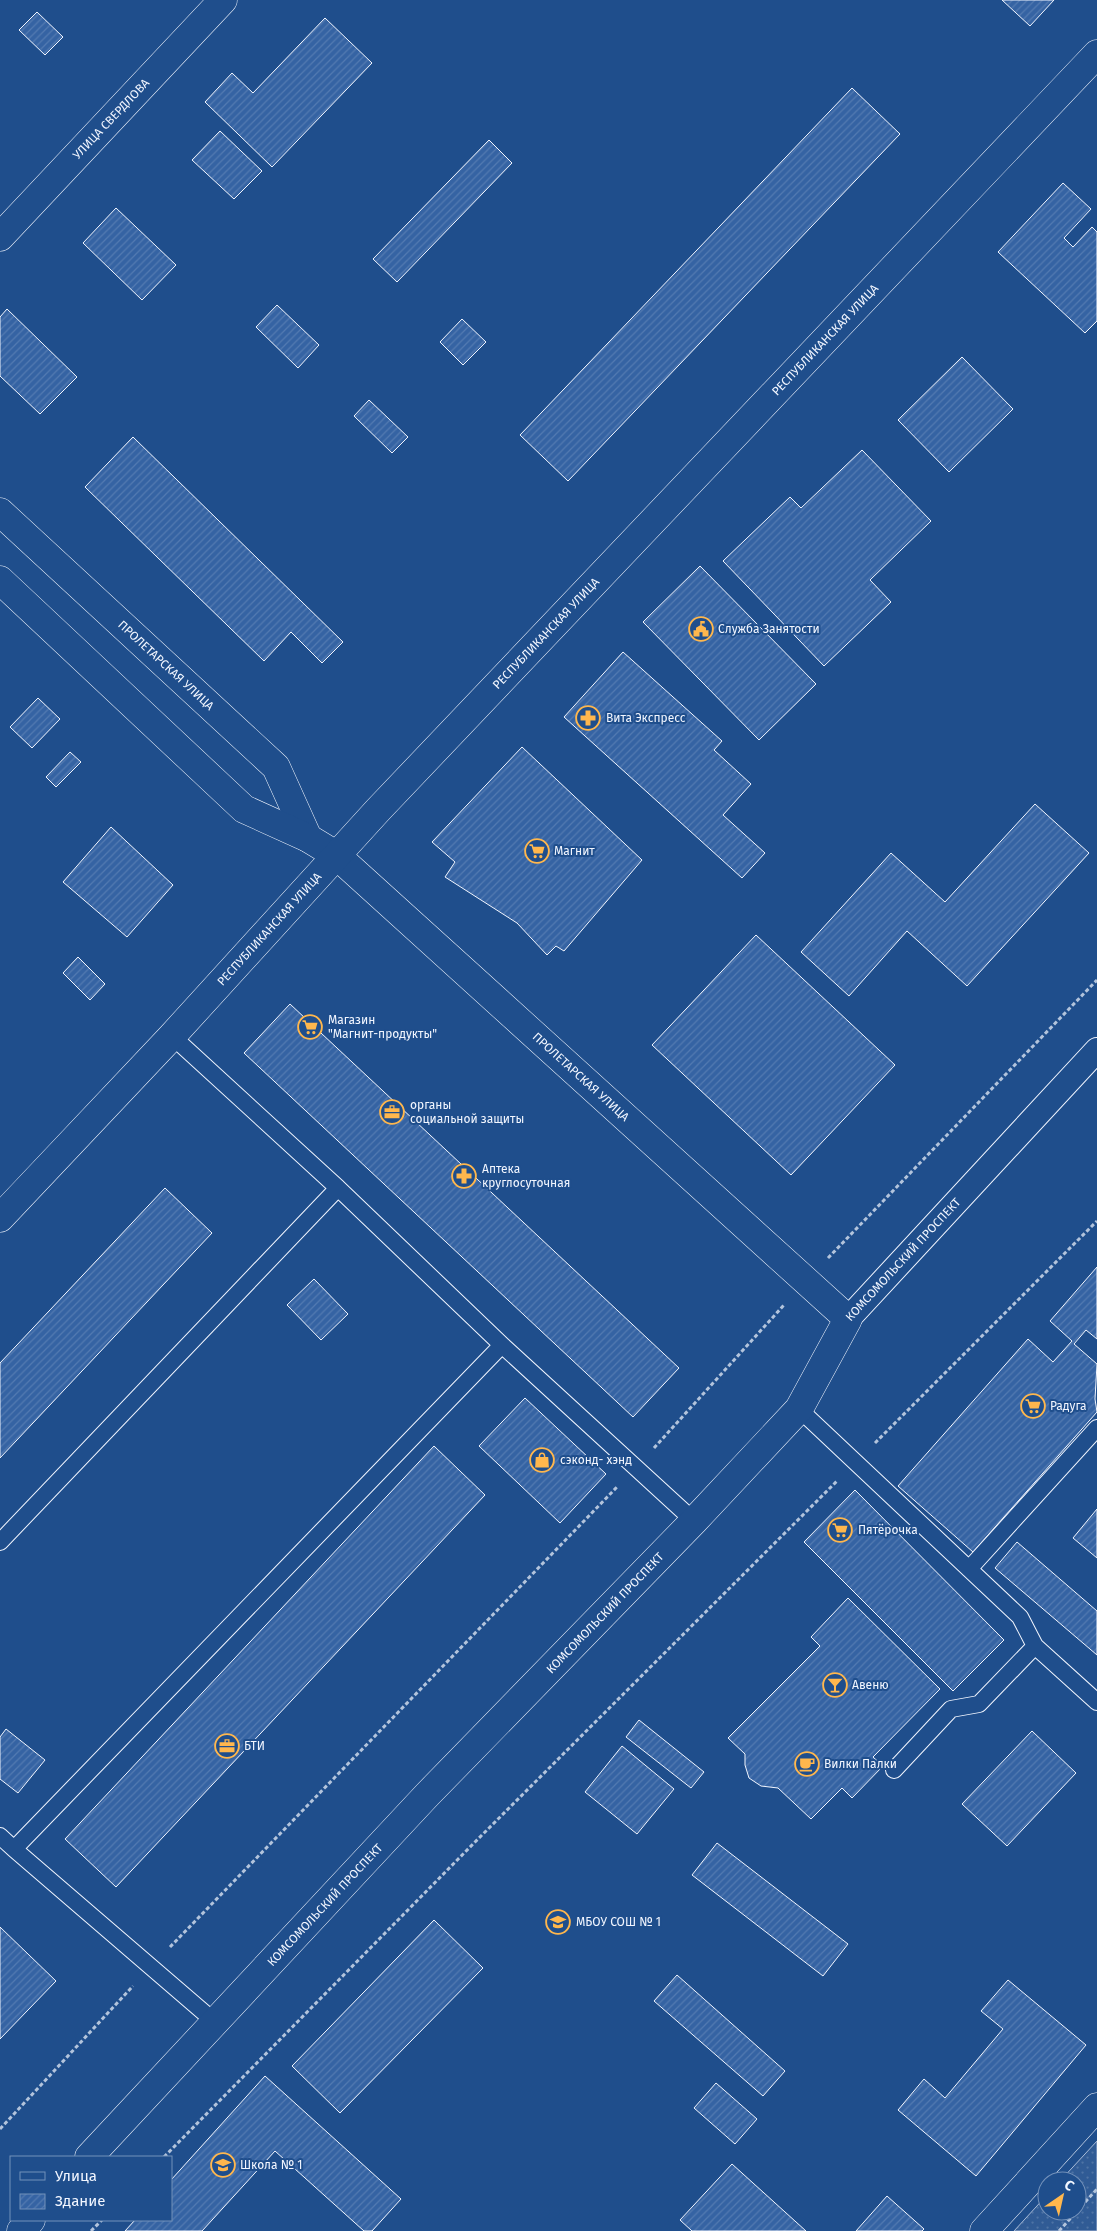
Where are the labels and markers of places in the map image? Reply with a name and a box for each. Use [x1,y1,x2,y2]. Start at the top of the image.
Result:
public building icon: Служба Занятости [688,616,714,642]
place label: Служба Занятости [718,622,820,636]
pharmacy icon: Вита Экспресс [575,705,601,731]
place label: Вита Экспресс [606,711,686,725]
supermarket icon: Магнит [524,838,550,864]
place label: Магнит [554,844,595,858]
place label: Магазин "Магнит-продукты" [328,1013,437,1041]
supermarket icon: Магазин "Магнит-продукты" [297,1014,323,1040]
place label: органы социальной защиты [410,1098,524,1126]
office icon: органы социальной защиты [379,1099,405,1125]
place label: Аптека круглосуточная [482,1162,570,1190]
pharmacy icon: Аптека круглосуточная [451,1163,477,1189]
supermarket icon: Радуга [1020,1393,1046,1419]
place label: Радуга [1050,1399,1087,1413]
shop icon: сэконд- хэнд [529,1447,555,1473]
place label: сэконд- хэнд [560,1453,632,1467]
supermarket icon: Пятёрочка [827,1517,853,1543]
place label: Пятёрочка [858,1523,918,1537]
bar icon: Авеню [822,1672,848,1698]
place label: Авеню [852,1678,889,1692]
office icon: БТИ [214,1733,240,1759]
place label: БТИ [244,1739,265,1753]
cafe icon: Вилки Палки [794,1751,820,1777]
place label: Вилки Палки [824,1757,897,1771]
school or university icon: МБОУ СОШ № 1 [545,1909,571,1935]
place label: МБОУ СОШ № 1 [576,1915,661,1929]
school or university icon: Школа № 1 [210,2152,236,2178]
place label: Школа № 1 [240,2158,303,2172]

